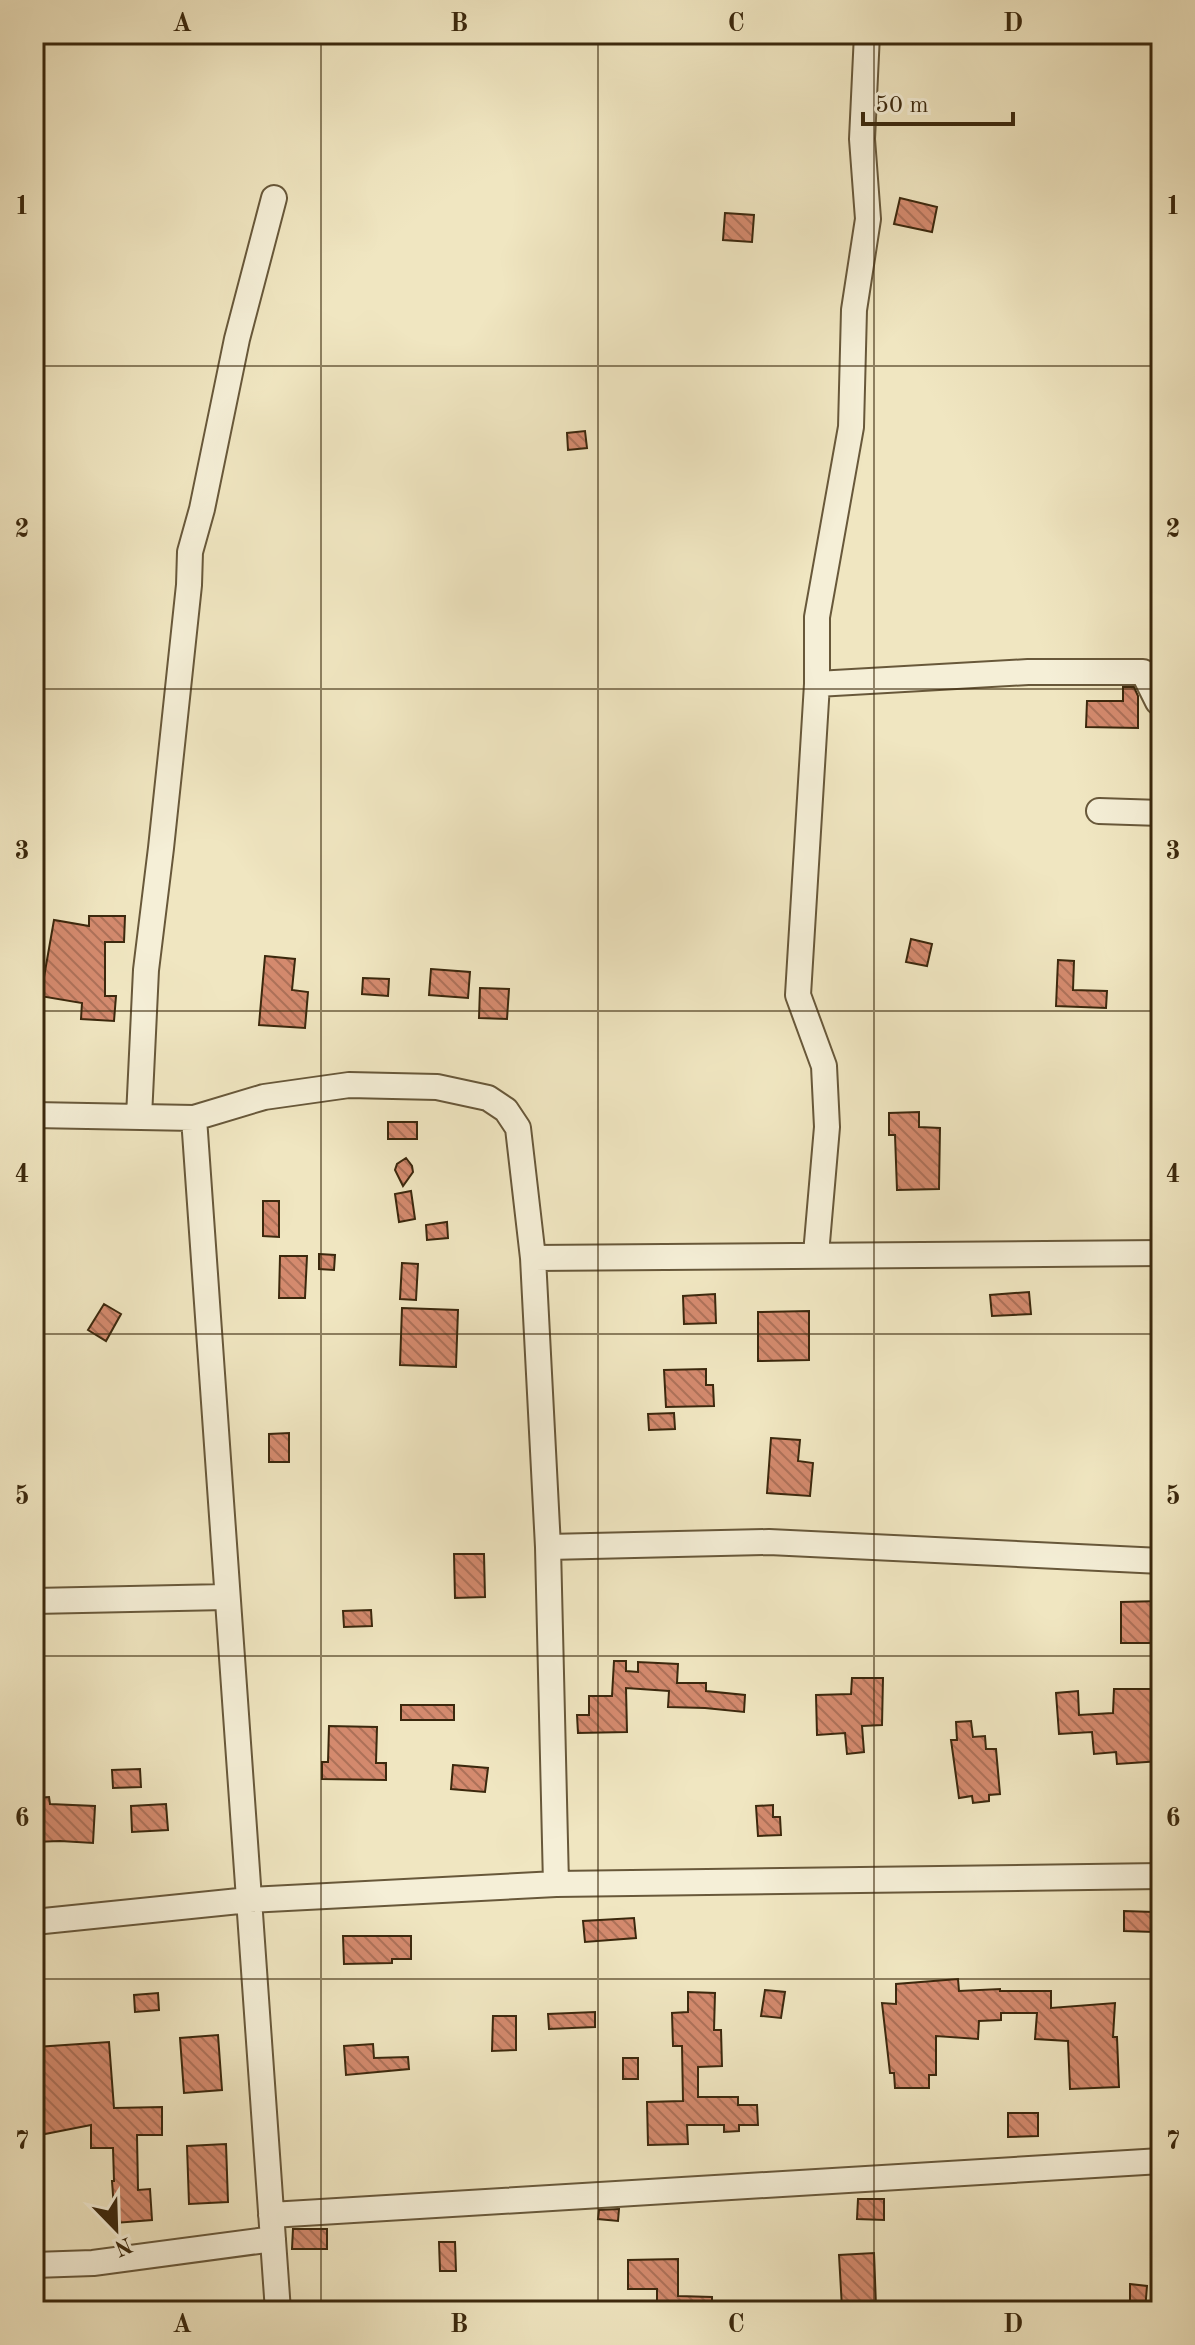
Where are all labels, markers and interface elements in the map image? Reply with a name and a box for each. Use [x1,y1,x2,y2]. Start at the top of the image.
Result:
text: A [172,11,192,37]
text: B [450,11,468,37]
text: C [727,11,745,37]
text: D [1003,11,1023,37]
scale bar [863,76,1013,126]
text: 50 m [875,94,929,118]
text: 1 [14,194,30,220]
text: 1 [1165,194,1181,220]
text: 2 [14,517,30,543]
text: 2 [1165,517,1181,543]
text: 3 [14,839,30,865]
text: 3 [1165,839,1181,865]
text: 4 [14,1162,30,1188]
text: 4 [1165,1162,1181,1188]
text: 5 [14,1484,30,1510]
text: 5 [1165,1484,1181,1510]
text: 6 [14,1806,30,1832]
text: 6 [1165,1806,1181,1832]
text: 7 [14,2129,30,2155]
text: 7 [1165,2129,1181,2155]
north arrow [76,2189,156,2269]
text: N [111,2232,135,2259]
text: A [172,2312,192,2338]
text: B [450,2312,468,2338]
text: C [727,2312,745,2338]
text: D [1003,2312,1023,2338]

